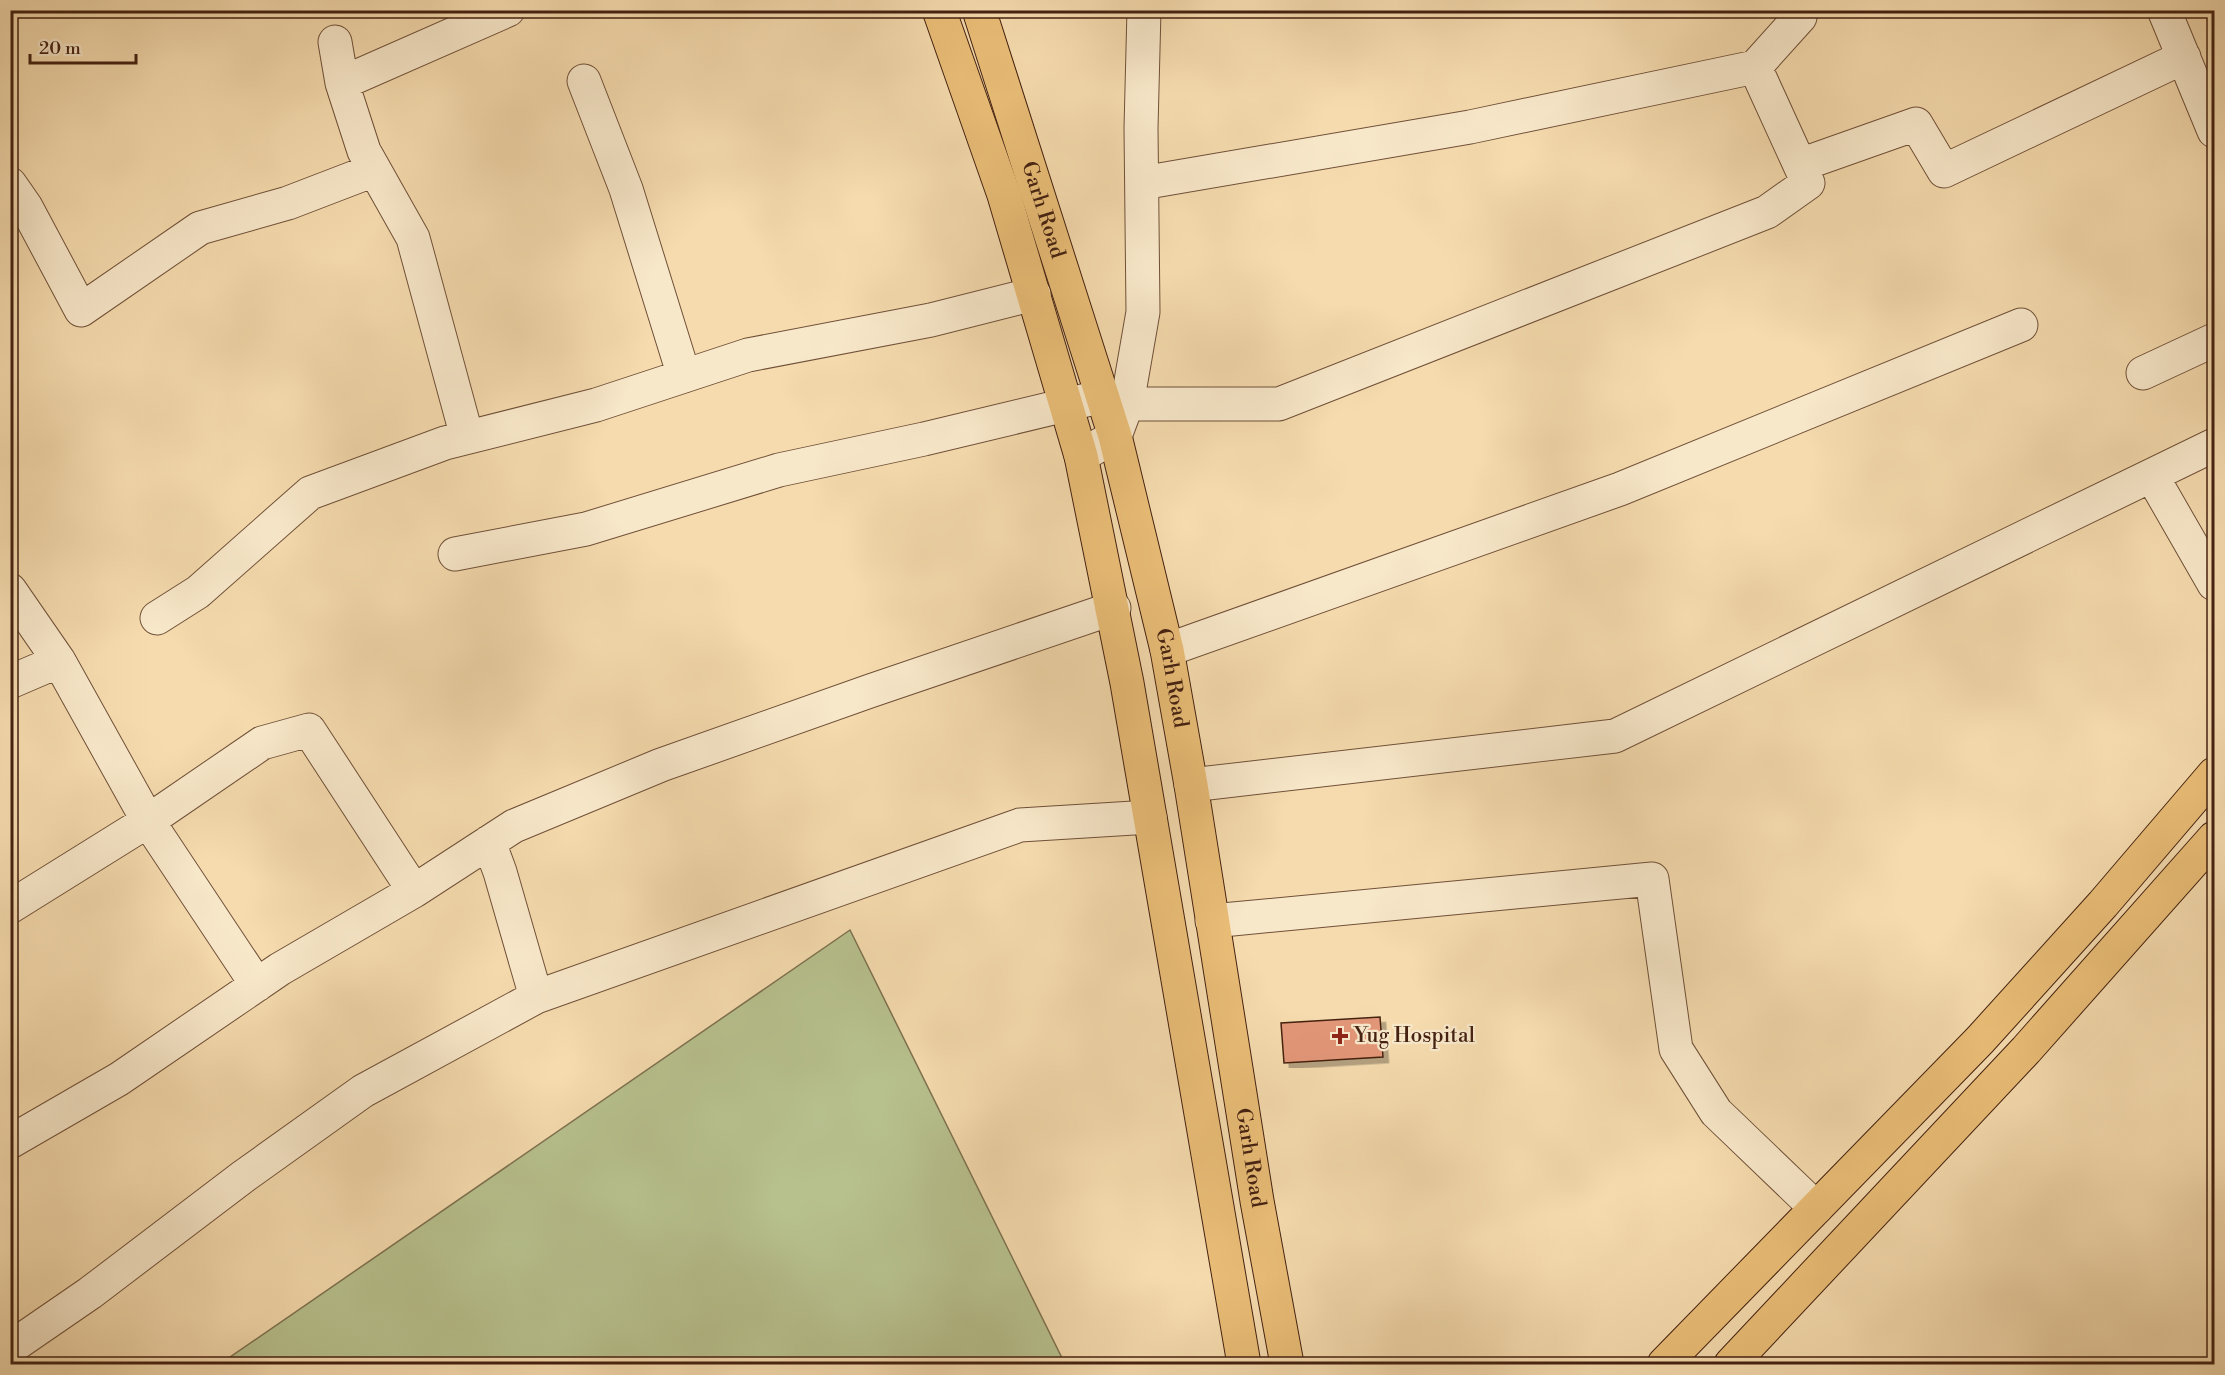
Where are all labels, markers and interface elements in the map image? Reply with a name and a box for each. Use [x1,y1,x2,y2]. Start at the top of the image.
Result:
scale bar [30,27,136,65]
text: 20 m [39,37,81,60]
street label: Garh Road [1015,158,1071,262]
street label: Garh Road [1149,626,1194,730]
place label: Yug Hospital [1353,1023,1475,1049]
marker: Yug Hospital [1331,1027,1349,1045]
street label: Garh Road [1229,1106,1271,1210]

